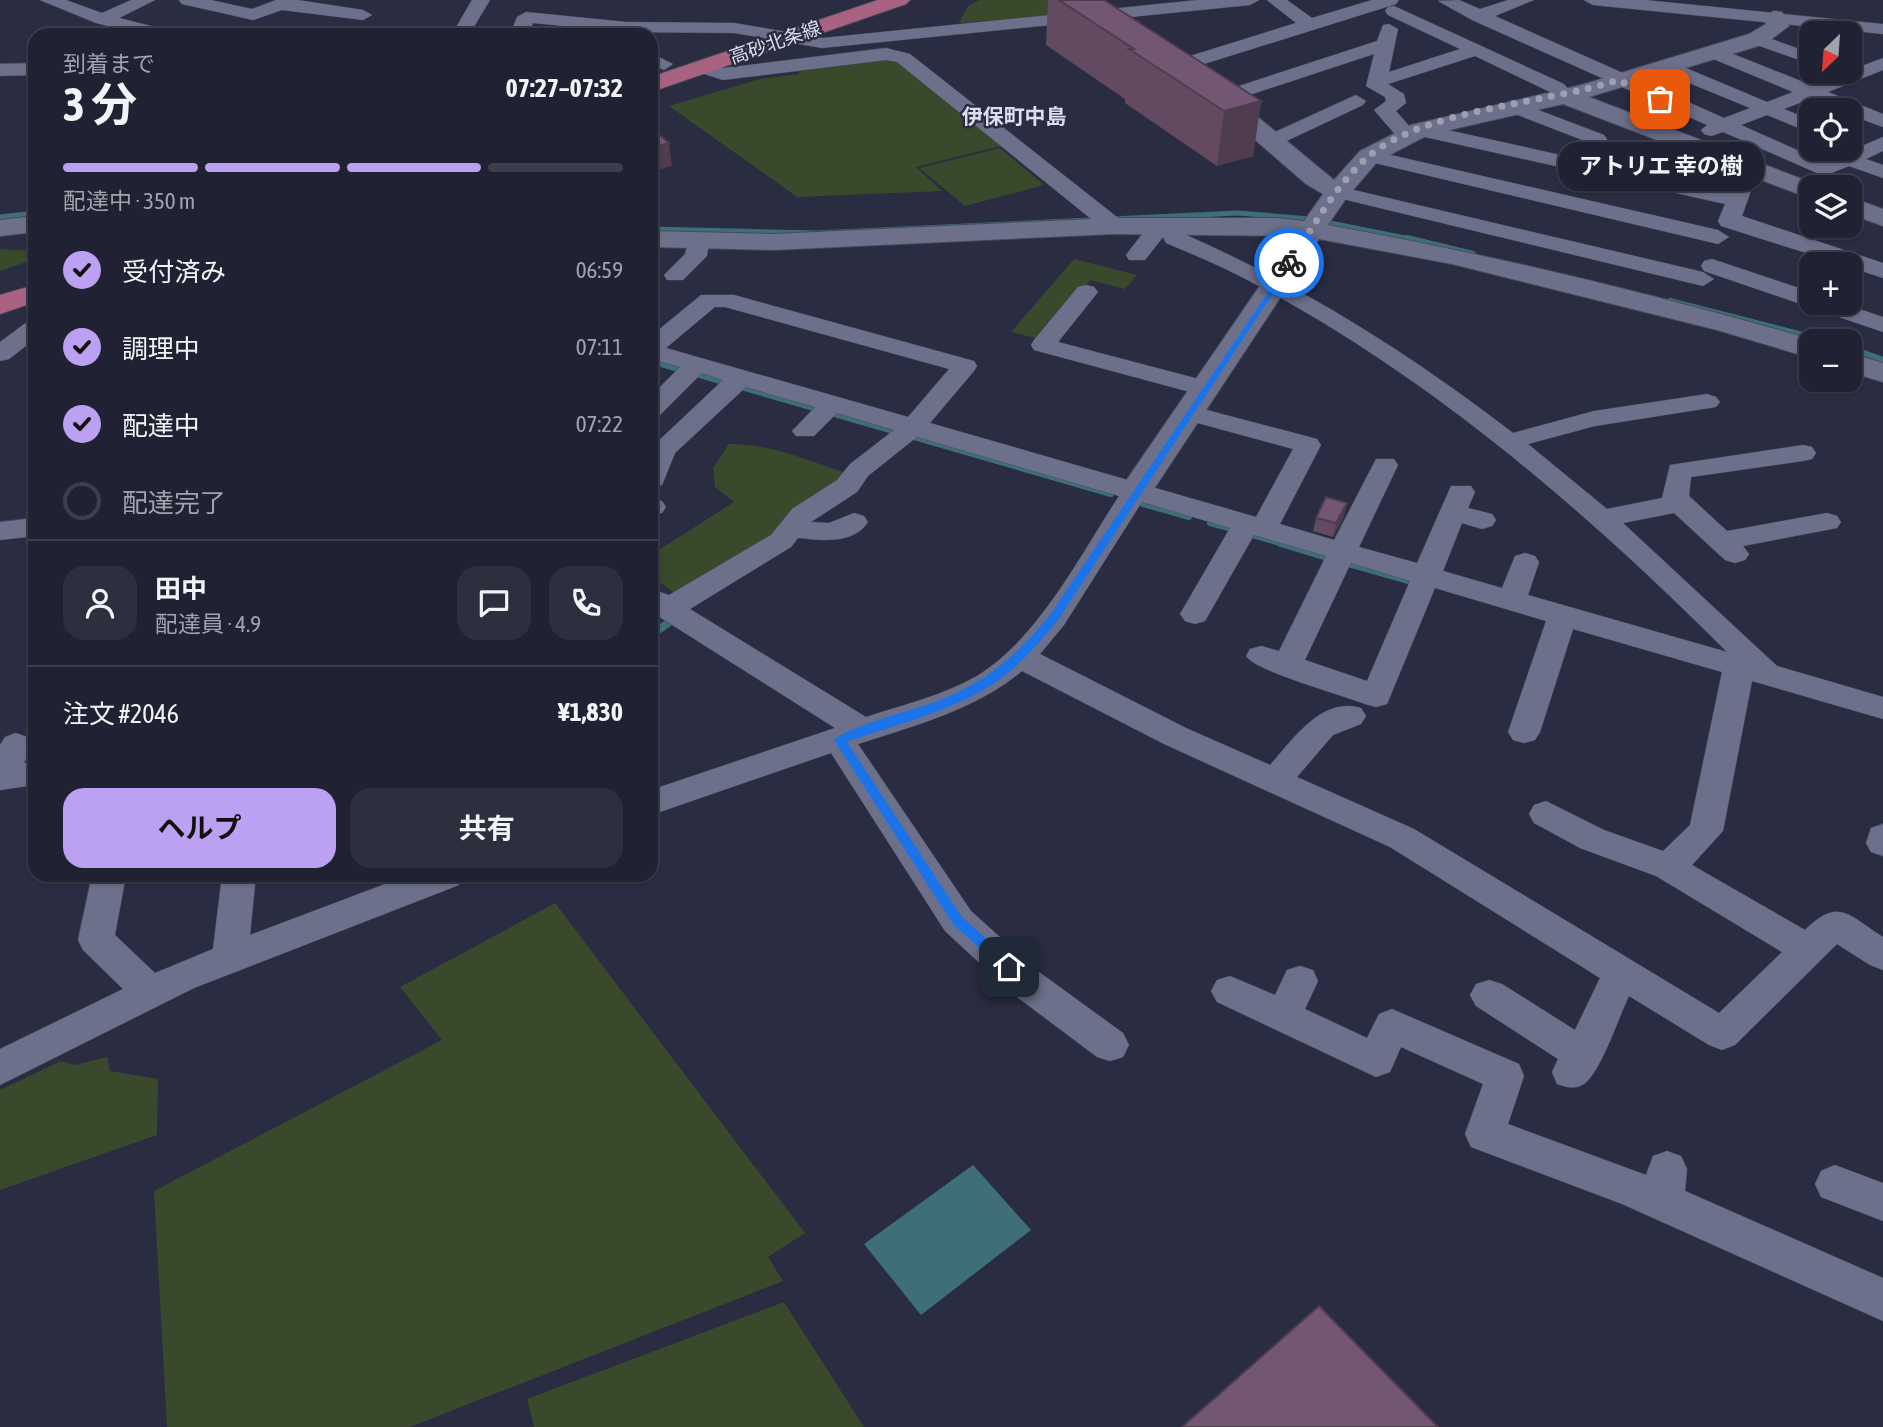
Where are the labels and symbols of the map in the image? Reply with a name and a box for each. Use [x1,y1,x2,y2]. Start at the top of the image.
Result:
street label: 高砂北条線 [726,16,824,68]
north arrow [1799,21,1862,84]
pin [1630,69,1690,129]
district label: 伊保町中島 [962,104,1067,128]
callout: アトリエ 幸の樹 [1557,141,1763,190]
courier [1254,228,1324,298]
pin [979,937,1039,997]

